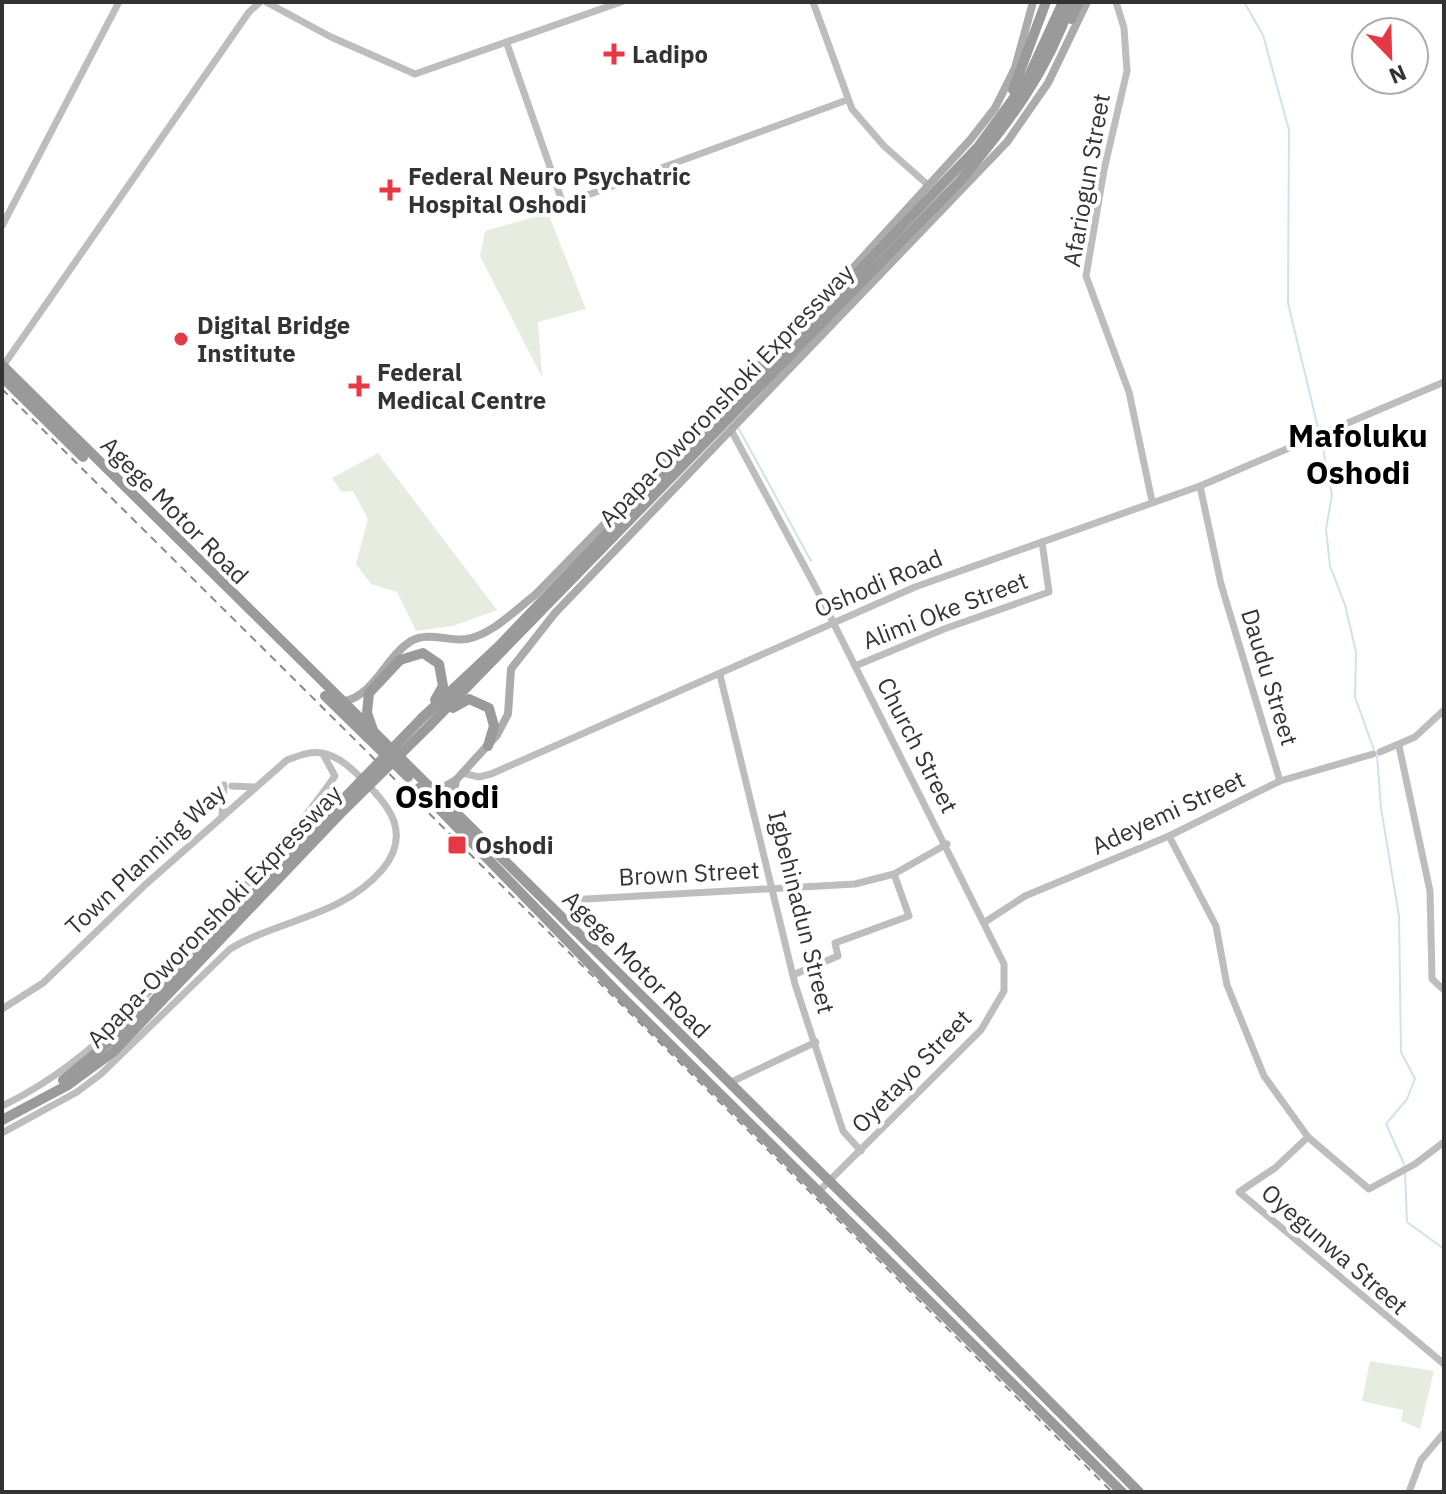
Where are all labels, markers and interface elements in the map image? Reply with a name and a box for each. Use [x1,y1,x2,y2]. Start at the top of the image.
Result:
north arrow [1350,16,1430,96]
place label: Ladipo [632,38,708,70]
marker: Ladipo [603,43,625,65]
text: N [1385,58,1411,91]
street label: Afariogun Street [1055,91,1117,269]
place label: Federal Neuro Psychatric Hospital Oshodi [408,160,691,220]
marker: Federal Neuro Psychatric Hospital Oshodi [379,179,401,201]
street label: Apapa-Oworonshoki Expressway [591,257,861,533]
place label: Digital Bridge Institute [197,309,350,369]
marker: Digital Bridge Institute [172,330,190,348]
place label: Federal Medical Centre [377,356,546,416]
marker: Federal Medical Centre [348,375,370,397]
district label: Mafoluku Oshodi [1288,414,1428,493]
street label: Agege Motor Road [94,429,256,591]
street label: Oshodi Road [809,542,947,624]
street label: Alimi Oke Street [858,564,1032,656]
street label: Daudu Street [1234,605,1306,749]
street label: Church Street [870,672,966,818]
street label: Adeyemi Street [1086,762,1250,862]
district label: Oshodi [395,775,499,817]
street label: Town Planning Way [58,776,232,942]
street label: Apapa-Oworonshoki Expressway [79,778,349,1054]
street label: Igbehinadun Street [761,807,843,1017]
place label: Oshodi [475,829,554,861]
marker: Oshodi [446,834,468,856]
street label: Brown Street [618,853,760,893]
street label: Agege Motor Road [556,883,718,1045]
street label: Oyetayo Street [844,1002,978,1140]
street label: Oyegunwa Street [1255,1176,1415,1322]

